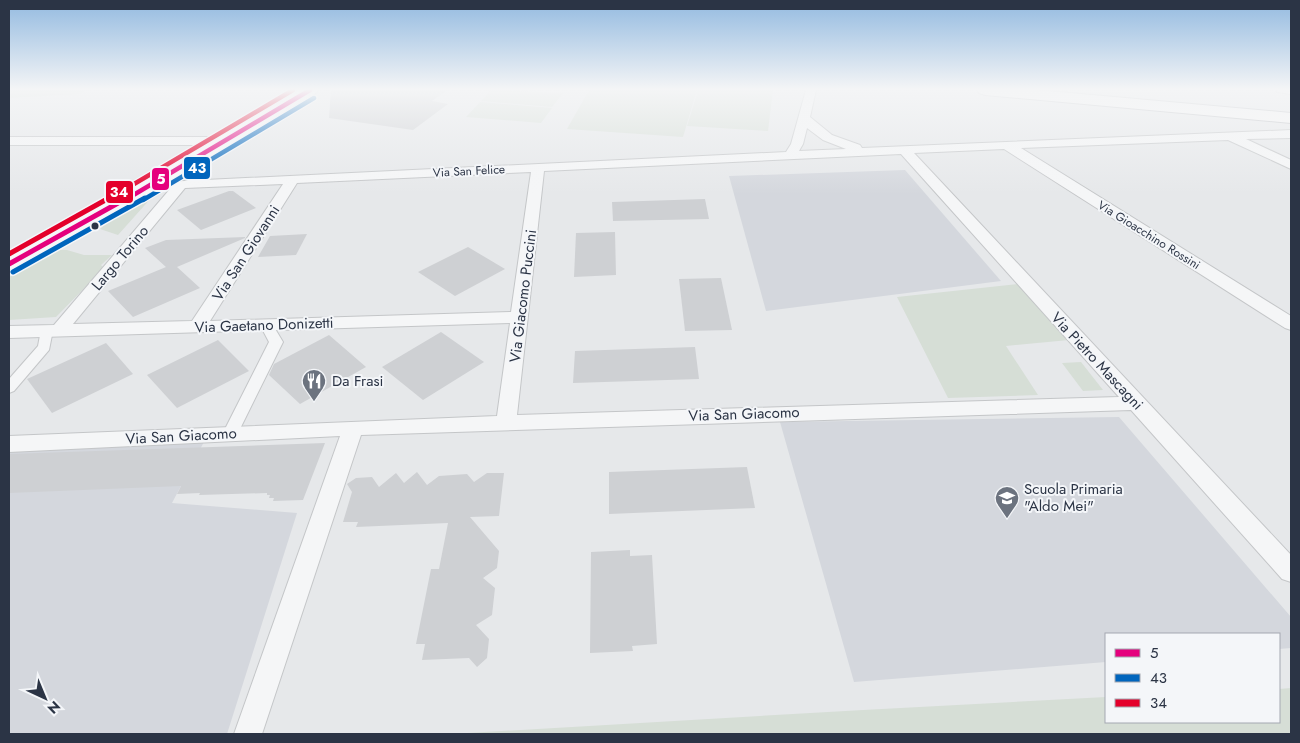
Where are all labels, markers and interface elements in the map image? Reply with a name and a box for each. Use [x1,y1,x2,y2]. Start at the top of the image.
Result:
line badge: 43 [183,156,211,180]
text: 43 [188,158,207,178]
street label: Via San Felice [432,160,506,182]
line badge: 5 [151,167,170,191]
text: 5 [156,169,166,189]
line badge: 34 [105,180,134,204]
text: 34 [110,182,128,202]
street label: Via Gioacchino Rossini [1094,196,1204,274]
street label: Via San Giovanni [207,201,285,305]
street label: Largo Torino [86,221,154,295]
unlabelled marker [90,221,100,231]
street label: Via Giacomo Puccini [504,228,542,364]
street label: Via Pietro Mascagni [1046,307,1148,415]
street label: Via Gaetano Donizetti [194,312,334,338]
restaurant icon: Da Frasi [301,368,327,402]
place label: Da Frasi [332,370,383,392]
street label: Via San Giacomo [688,401,800,427]
street label: Via San Giacomo [125,422,237,450]
place label: Scuola Primaria "Aldo Mei" [1024,478,1123,517]
school or university icon: Scuola Primaria "Aldo Mei" [994,485,1020,519]
legend [1105,633,1280,723]
text: 5 [1150,642,1158,664]
text: 43 [1150,667,1167,689]
north arrow [20,673,70,723]
text: 34 [1150,692,1167,714]
text: N [43,696,65,718]

